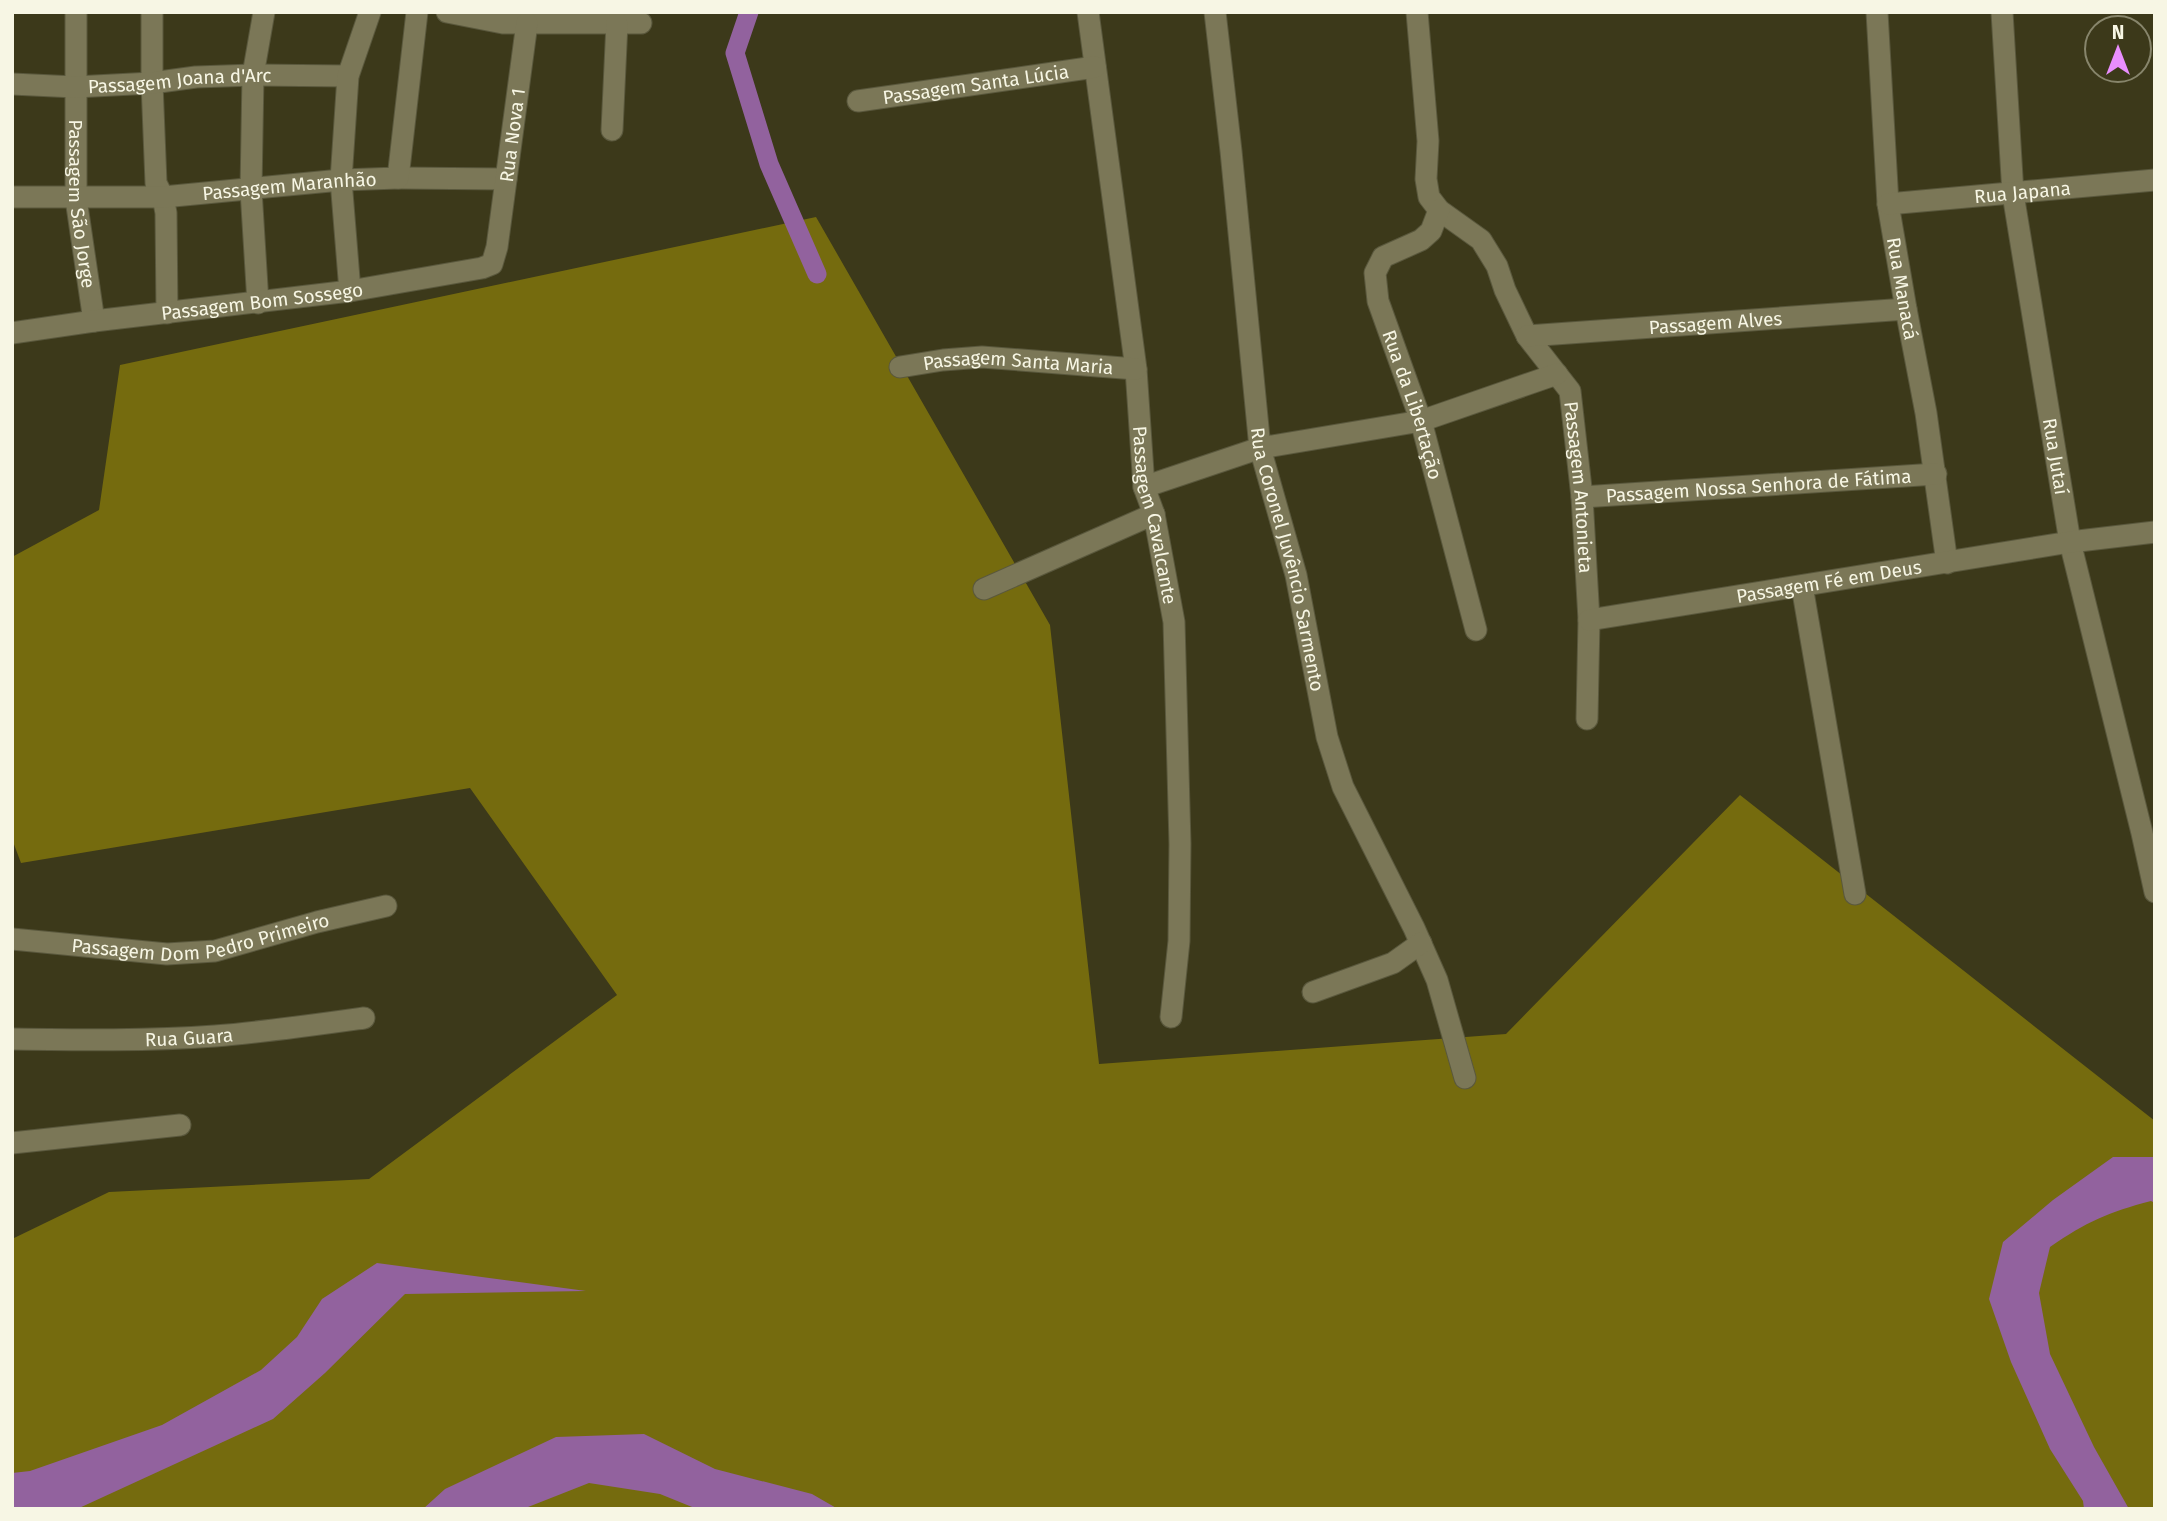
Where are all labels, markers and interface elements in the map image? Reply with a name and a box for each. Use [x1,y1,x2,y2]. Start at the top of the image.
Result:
north arrow [2083,14,2153,84]
text: N [2112,21,2124,44]
street label: Passagem Santa Lúcia [881,59,1070,109]
street label: Passagem Joana d'Arc [87,63,272,98]
street label: Rua Nova 1 [494,87,530,184]
street label: Passagem São Jorge [65,119,100,290]
street label: Passagem Maranhão [201,167,377,205]
street label: Rua Japana [1973,176,2072,208]
street label: Rua Manacá [1882,235,1923,342]
street label: Passagem Bom Sossego [160,277,365,325]
street label: Passagem Alves [1648,306,1783,339]
street label: Rua da Libertação [1378,327,1447,482]
street label: Passagem Santa Maria [921,345,1114,379]
street label: Passagem Antonieta [1560,400,1598,574]
street label: Rua Jutaí [2038,416,2074,496]
street label: Passagem Cavalcante [1128,425,1182,606]
street label: Rua Coronel Juvêncio Sarmento [1247,426,1330,693]
street label: Passagem Nossa Senhora de Fátima [1605,464,1912,507]
street label: Passagem Fé em Deus [1735,555,1923,607]
street label: Passagem Dom Pedro Primeiro [71,908,331,966]
street label: Rua Guara [145,1023,234,1051]

